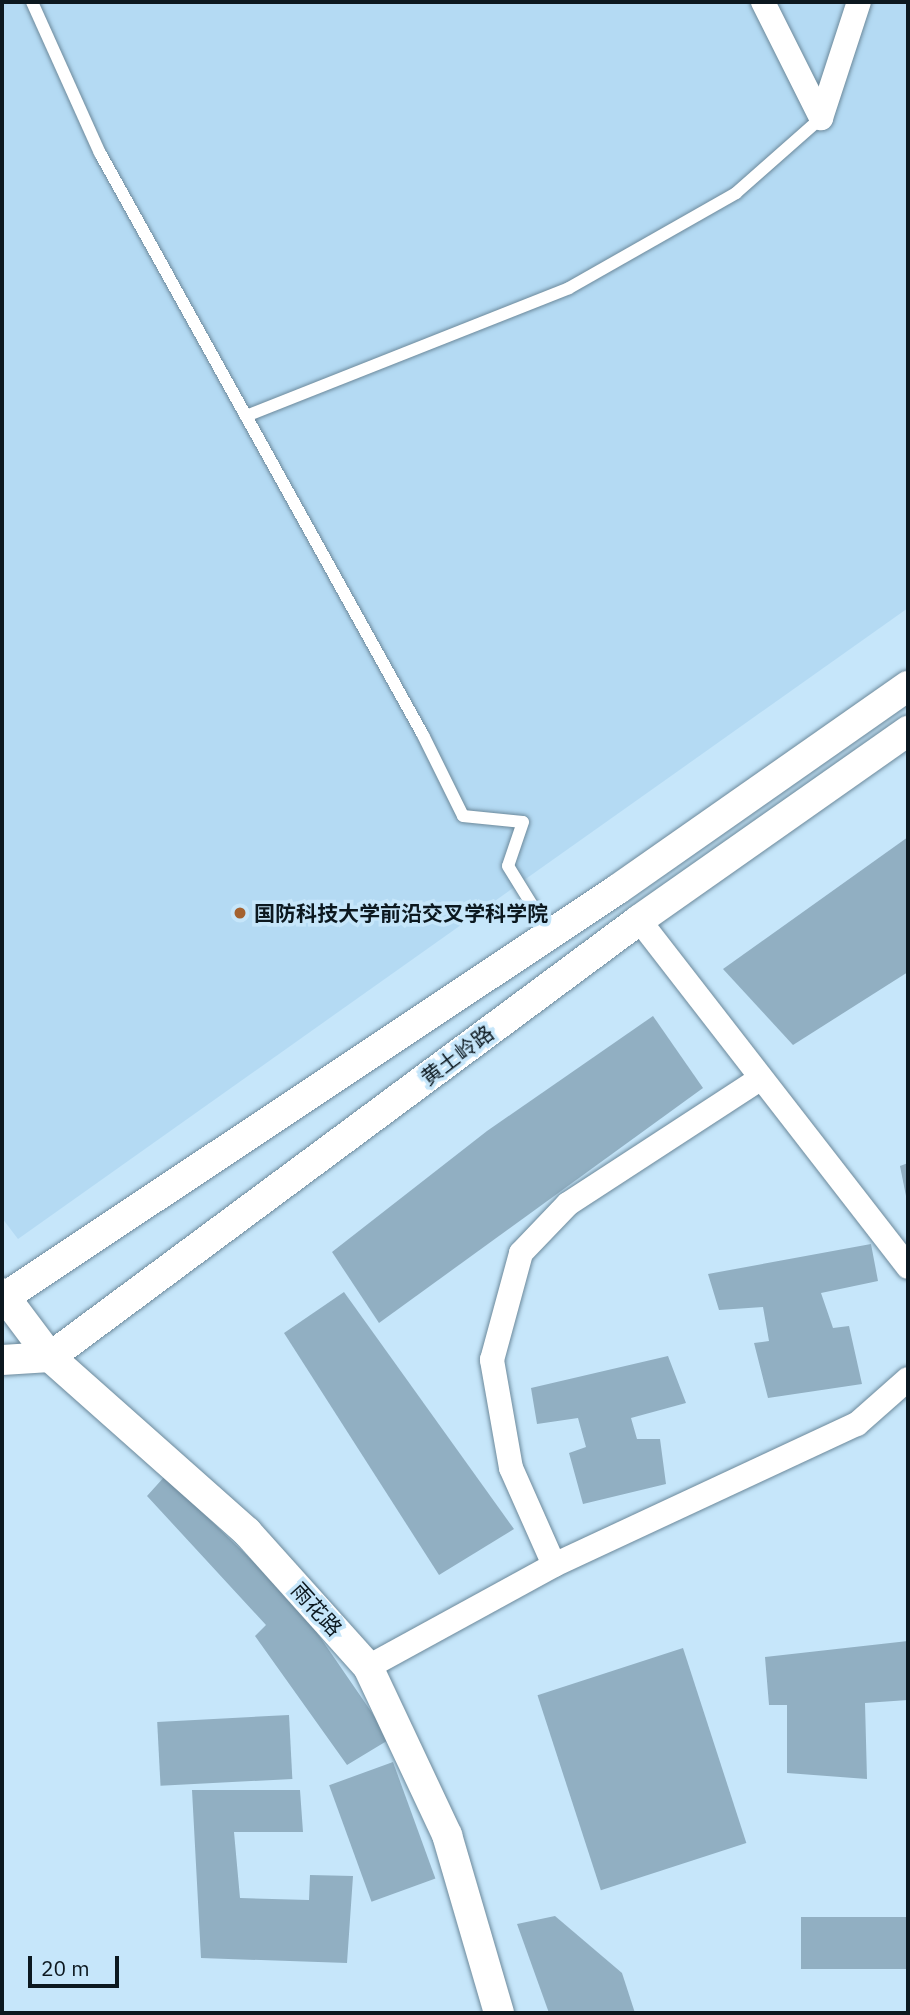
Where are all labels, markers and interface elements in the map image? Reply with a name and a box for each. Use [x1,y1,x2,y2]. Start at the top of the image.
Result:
place label: 国防科技大学前沿交叉学科学院 [254,900,548,926]
marker: 国防科技大学前沿交叉学科学院 [232,905,248,921]
street label: 黄土岭路 [416,1020,498,1090]
street label: 雨花路 [287,1577,347,1641]
scale bar [32,1941,122,1985]
text: 20 m [41,1954,90,1982]

